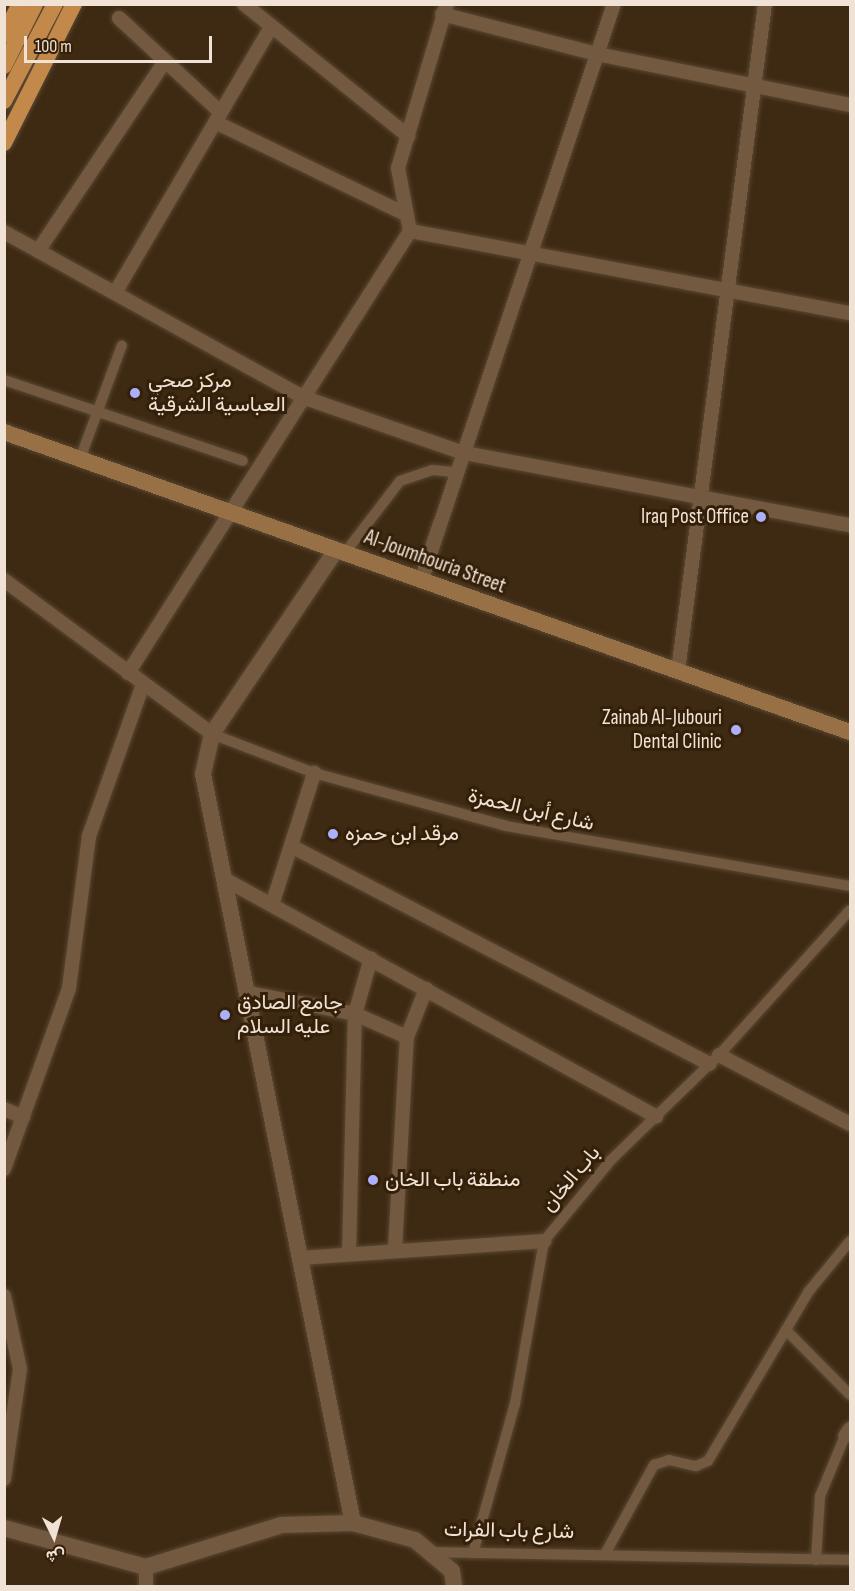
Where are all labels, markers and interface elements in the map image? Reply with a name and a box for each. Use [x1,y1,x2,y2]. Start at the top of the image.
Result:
scale bar [27,24,214,62]
text: 100 m [35,36,72,57]
place label: مركز صحي العباسية الشرقية [148,368,286,418]
marker: مركز صحي العباسية الشرقية [126,384,144,402]
place label: Iraq Post Office [641,504,749,530]
marker: Iraq Post Office [754,510,768,524]
street label: Al-Joumhouria Street [361,525,509,599]
place label: Zainab Al-Jubouri Dental Clinic [602,705,722,755]
marker: Zainab Al-Jubouri Dental Clinic [727,721,745,739]
street label: شارع أبن الحمزة [465,783,597,837]
place label: مرقد ابن حمزه [345,821,459,847]
marker: مرقد ابن حمزه [326,827,340,841]
place label: جامع الصادق عليه السلام [237,990,343,1040]
marker: جامع الصادق عليه السلام [218,1008,232,1022]
street label: باب الخان [536,1141,606,1217]
place label: منطقة باب الخان [385,1167,520,1193]
marker: منطقة باب الخان [366,1173,380,1187]
north arrow [24,1507,84,1567]
street label: شارع باب الفرات [444,1517,574,1545]
text: ش [45,1545,66,1566]

